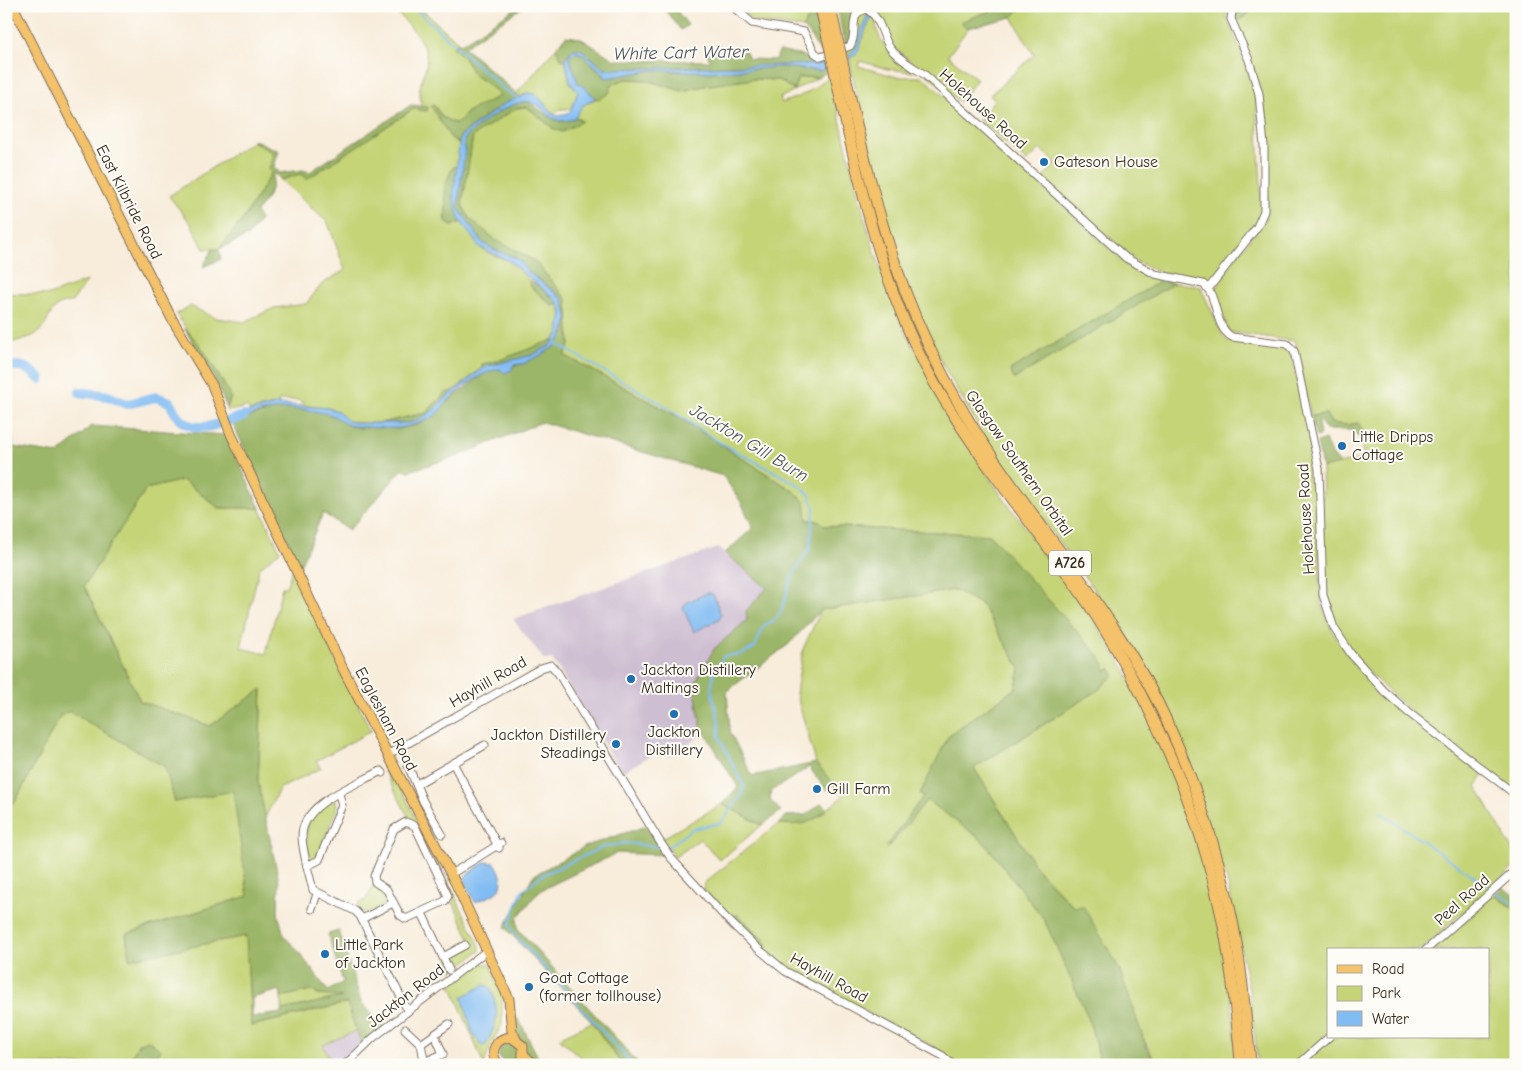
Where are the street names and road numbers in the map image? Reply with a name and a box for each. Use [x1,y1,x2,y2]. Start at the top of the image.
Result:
street label: Holehouse Road [936,65,1030,153]
street label: East Kilbride Road [92,142,166,262]
street label: Glasgow Southern Orbital [962,387,1076,539]
street label: Holehouse Road [1294,463,1318,575]
road number: A726 [1049,550,1091,576]
street label: Hayhill Road [446,653,530,711]
street label: Eaglesham Road [351,664,421,774]
street label: Peel Road [1431,871,1493,929]
street label: Hayhill Road [787,949,871,1007]
street label: Jackton Road [364,960,448,1032]

